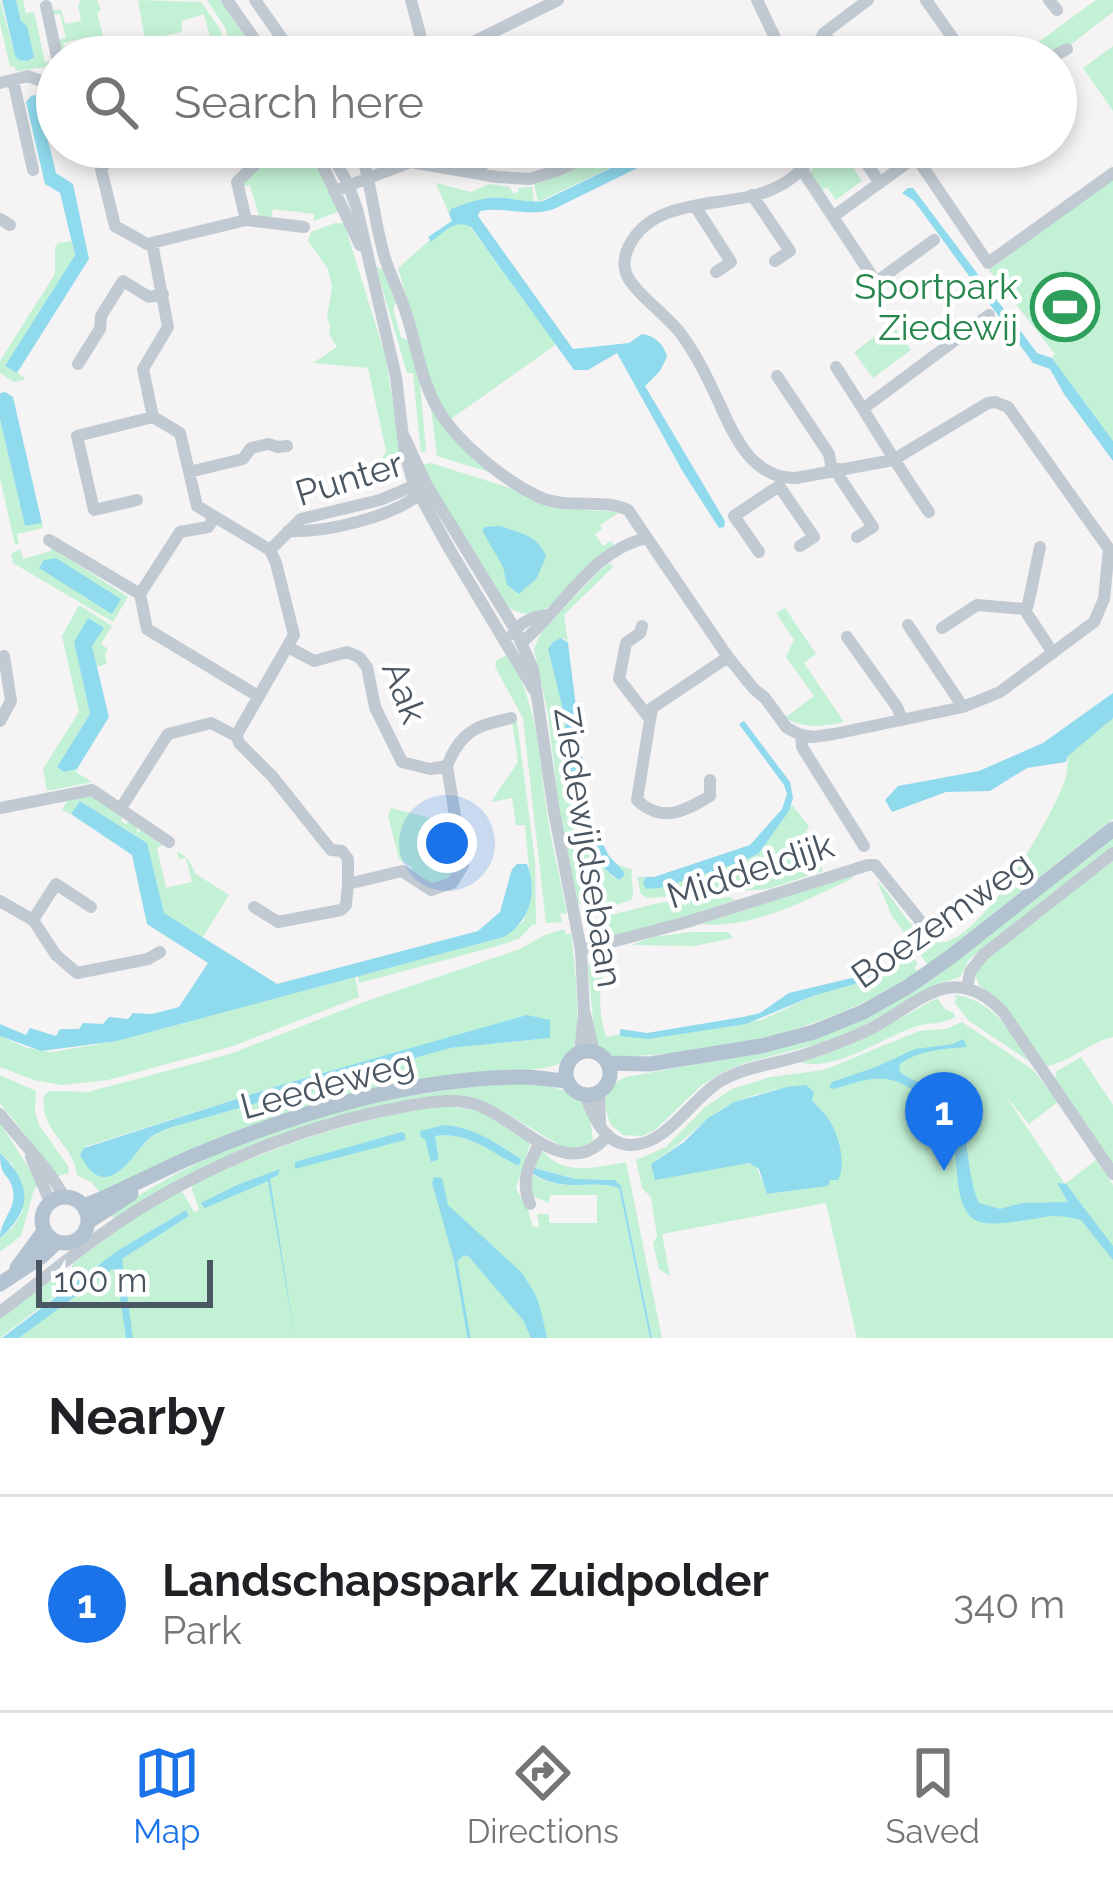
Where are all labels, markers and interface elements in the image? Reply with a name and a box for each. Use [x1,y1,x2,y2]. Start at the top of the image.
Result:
search box [36,36,1077,168]
icon: search [78,69,144,135]
text: Search here [174,76,424,129]
place label: Sportpark Ziedewij [854,265,1018,348]
sports icon: Sportpark Ziedewij [1030,272,1100,342]
street label: Punter [290,442,408,514]
street label: Aak [374,655,436,729]
street label: Ziedewijdsebaan [546,704,632,990]
your location [417,813,477,873]
street label: Middeldijk [661,823,839,917]
street label: Boezemweg [843,842,1039,996]
street label: Leedeweg [236,1041,418,1127]
pin: 1 [905,1072,983,1171]
scale bar [36,1254,213,1307]
text: 100 m [54,1261,147,1300]
text: Nearby [48,1386,225,1446]
text: Landschapspark Zuidpolder [162,1554,769,1607]
text: 1 [77,1581,97,1627]
text: 340 m [953,1581,1065,1627]
text: Park [162,1607,242,1653]
tab: Map [133,1740,200,1851]
tab: Directions [467,1740,619,1851]
tab: Saved [885,1740,980,1851]

